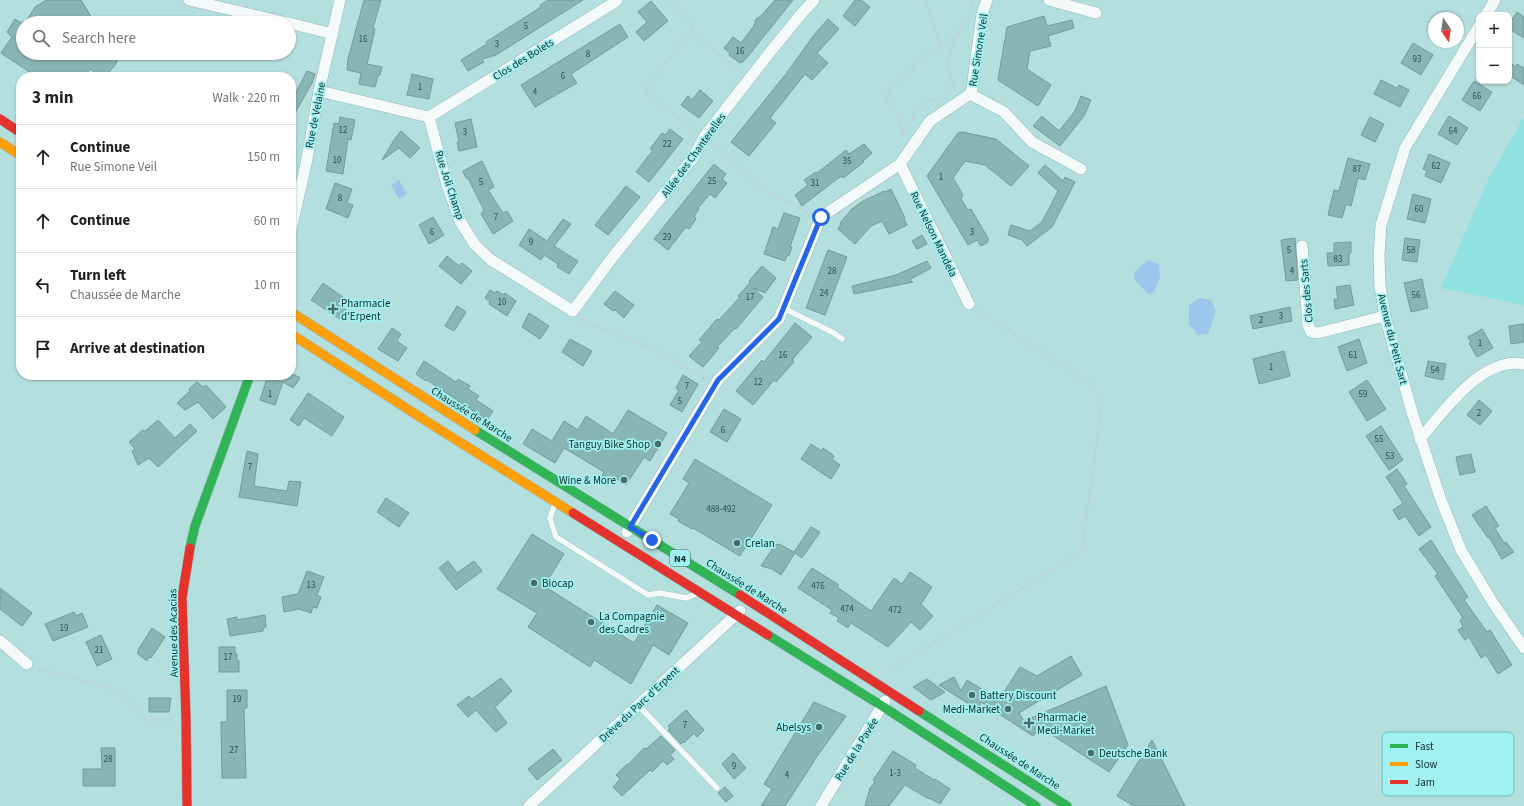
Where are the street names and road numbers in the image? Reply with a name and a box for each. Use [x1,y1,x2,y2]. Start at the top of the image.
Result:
street label: Rue Simone Veil [965,12,992,88]
street label: Clos des Bolets [490,35,557,84]
street label: Rue de Velaine [302,80,329,149]
street label: Allée des Chanterelles [658,110,729,200]
street label: Rue Joli Champ [431,149,468,222]
street label: Rue Nelson Mandela [906,189,961,280]
street label: Clos des Sarts [1296,258,1317,323]
street label: Avenue du Petit Sart [1374,292,1411,386]
street label: Chaussée de Marche [428,383,516,446]
road number: N4 [670,550,690,566]
street label: Chaussée de Marche [703,555,791,618]
street label: Avenue des Acacias [165,588,182,678]
street label: Drève du Parc d'Erpent [596,663,683,746]
street label: Rue de la Pavée [831,715,882,784]
street label: Chaussée de Marche [976,730,1064,793]

